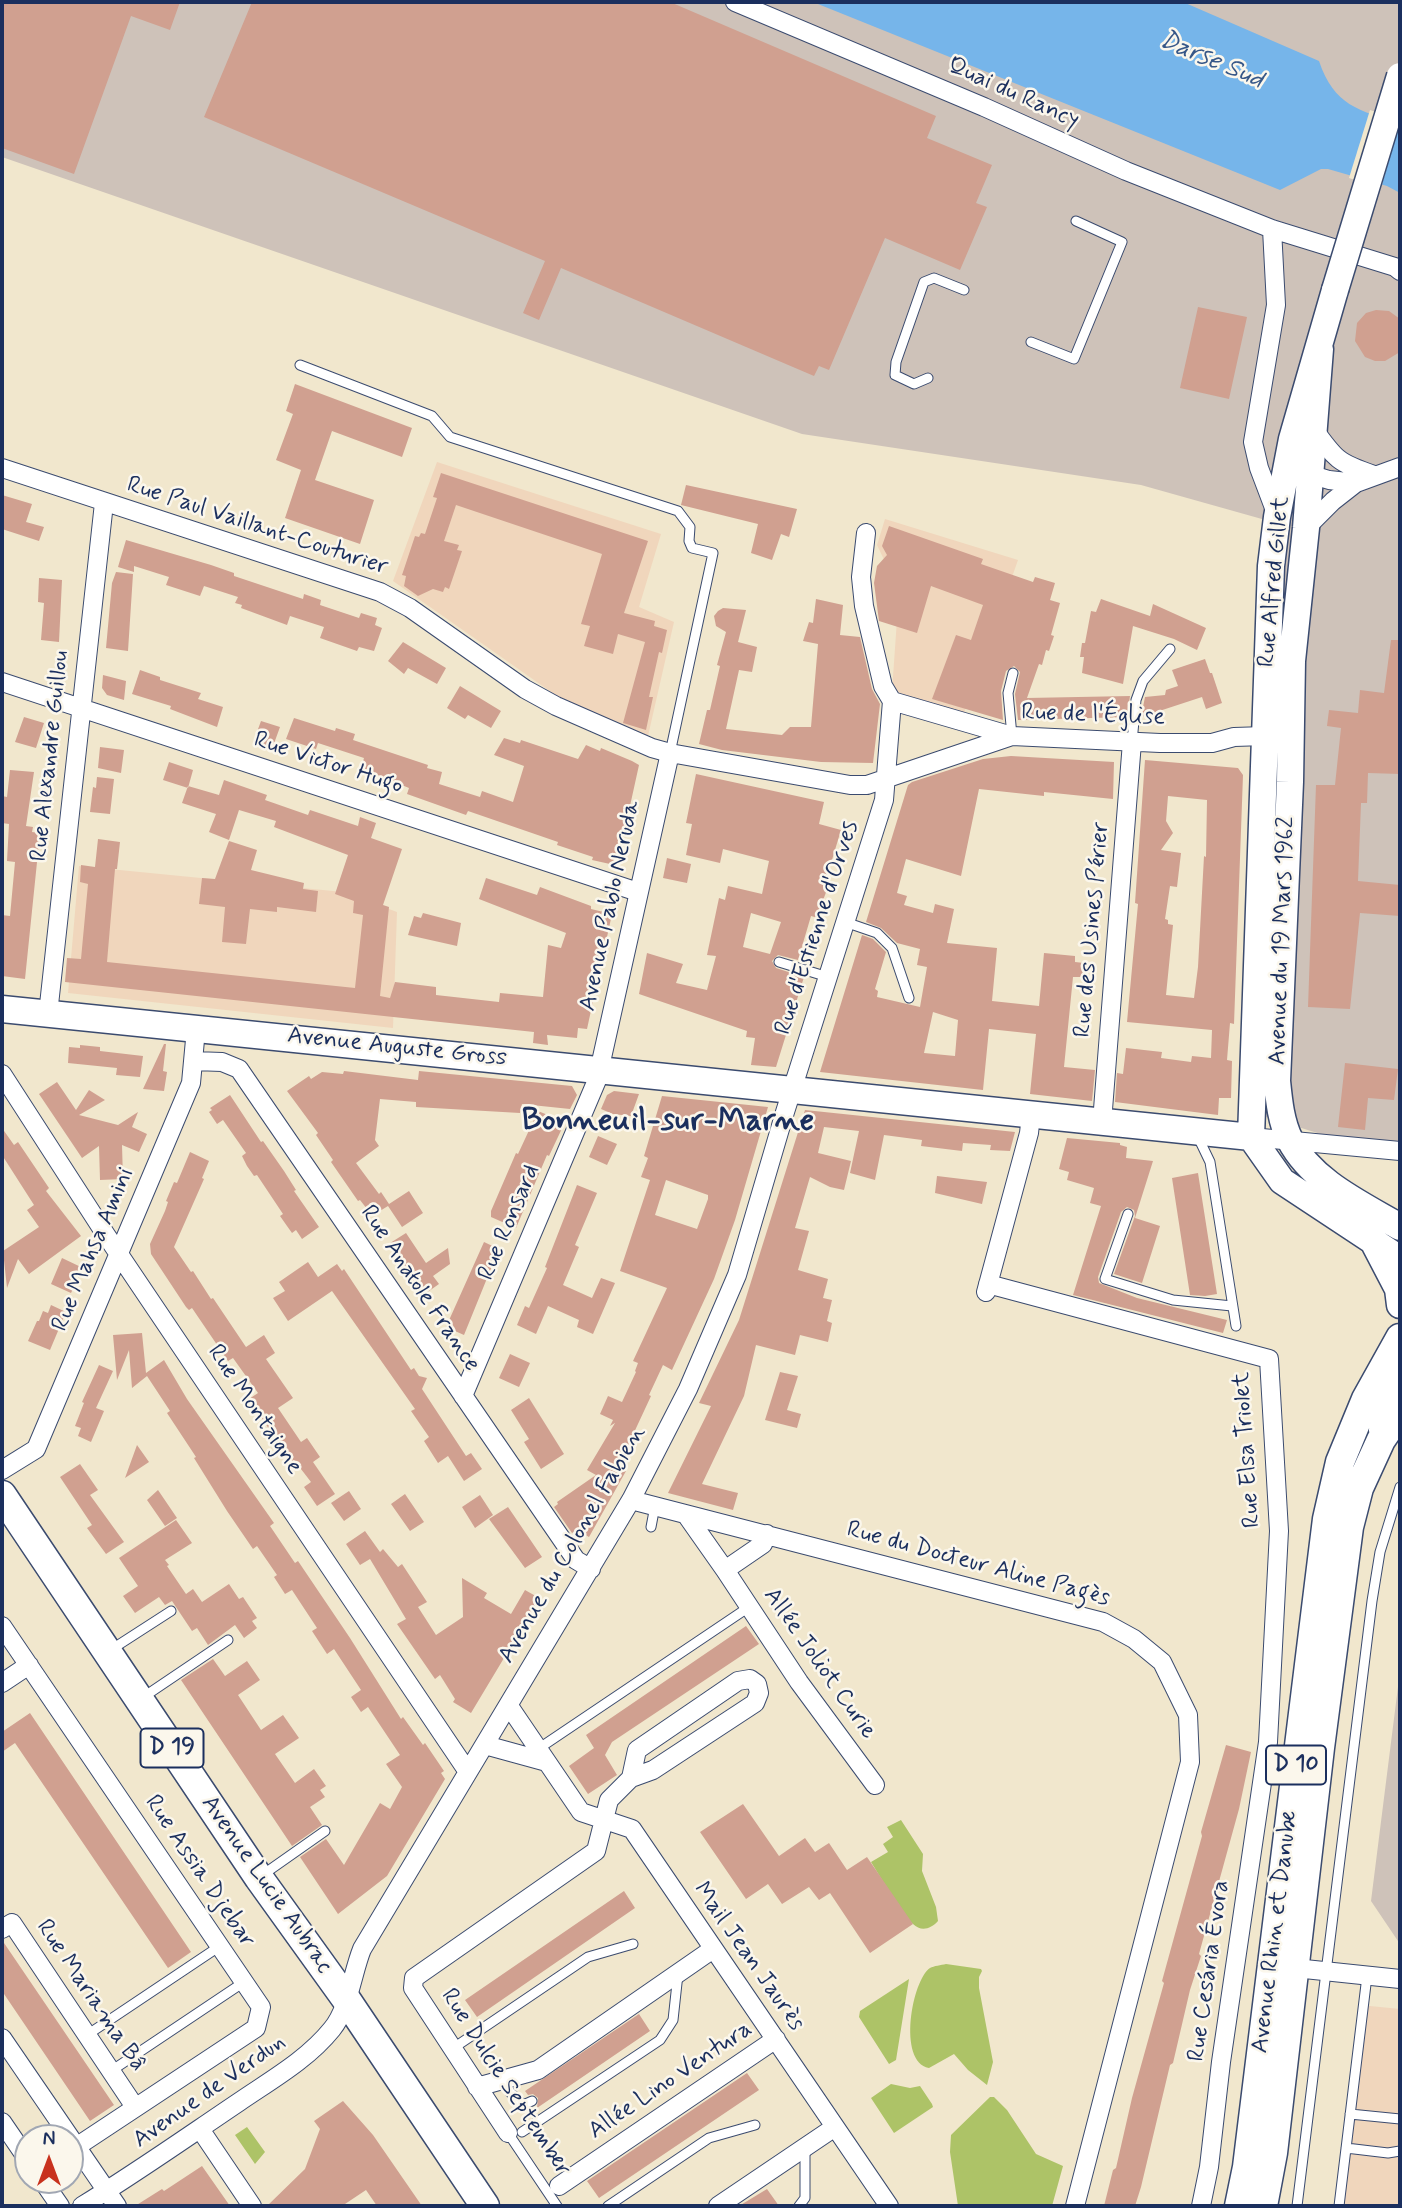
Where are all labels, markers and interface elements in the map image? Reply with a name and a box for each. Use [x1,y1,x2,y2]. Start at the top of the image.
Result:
water label: Darse Sud [1154,25,1268,97]
street label: Quai du Rancy [943,52,1083,136]
street label: Rue Paul Vaillant-Couturier [123,471,391,583]
street label: Rue Alfred Gillet [1253,495,1297,669]
street label: Rue Alexandre Guillou [26,649,76,863]
street label: Rue de l'Église [1021,699,1165,733]
street label: Rue Victor Hugo [250,726,406,802]
street label: Avenue Pablo Neruda [575,798,647,1014]
street label: Avenue du 19 Mars 1962 [1264,816,1302,1066]
street label: Rue d'Estienne d'Orves [770,817,866,1039]
street label: Rue des Usines Périer [1069,821,1117,1039]
street label: Avenue Auguste Gross [286,1022,508,1074]
district label: Bonneuil-sur-Marne [522,1103,814,1141]
street label: Rue Ronsard [473,1161,547,1285]
street label: Rue Mahsa Amini [47,1164,141,1336]
street label: Rue Anatole France [353,1200,485,1378]
street label: Rue Montaigne [200,1340,308,1480]
street label: Rue Elsa Triolet [1228,1371,1268,1529]
street label: Avenue du Colonel Fabien [493,1421,653,1669]
street label: Rue du Docteur Aline Pagès [843,1516,1113,1614]
street label: Allée Joliot Curie [756,1583,882,1745]
road number: D 19 [140,1728,204,1768]
road number: D 10 [1266,1746,1326,1784]
street label: Rue Assia Djebar [137,1790,261,1954]
street label: Avenue Lucie Aubrac [194,1791,338,1979]
street label: Avenue Rhin et Danube [1247,1809,1305,2055]
street label: Mail Jean Jaurès [686,1877,810,2037]
street label: Rue Cesária Évora [1183,1878,1237,2064]
street label: Rue Mariama Bâ [29,1915,151,2077]
street label: Rue Dulcie September [433,1984,577,2182]
street label: Allée Lino Ventura [584,2016,758,2146]
street label: Avenue de Verdun [128,2029,292,2155]
north arrow [14,2124,84,2194]
text: N [43,2127,55,2152]

